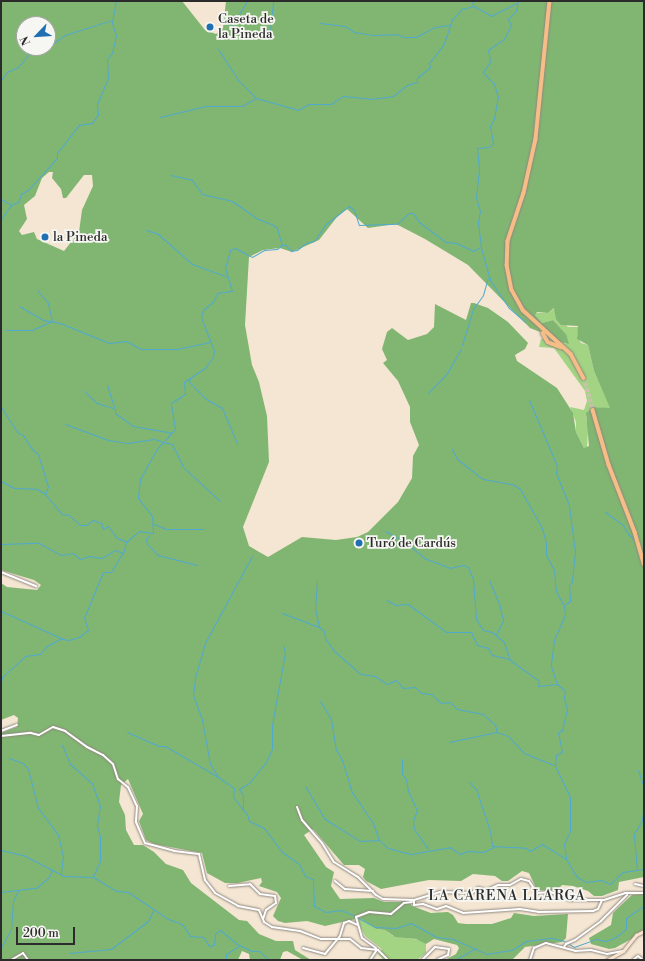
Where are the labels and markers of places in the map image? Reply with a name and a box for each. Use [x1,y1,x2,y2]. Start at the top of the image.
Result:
place label: Caseta de la Pineda [218,12,274,43]
marker: Caseta de la Pineda [205,22,215,32]
place label: la Pineda [53,229,108,245]
marker: la Pineda [40,232,50,242]
place label: Turó de Cardús [367,535,456,551]
marker: Turó de Cardús [354,538,364,548]

